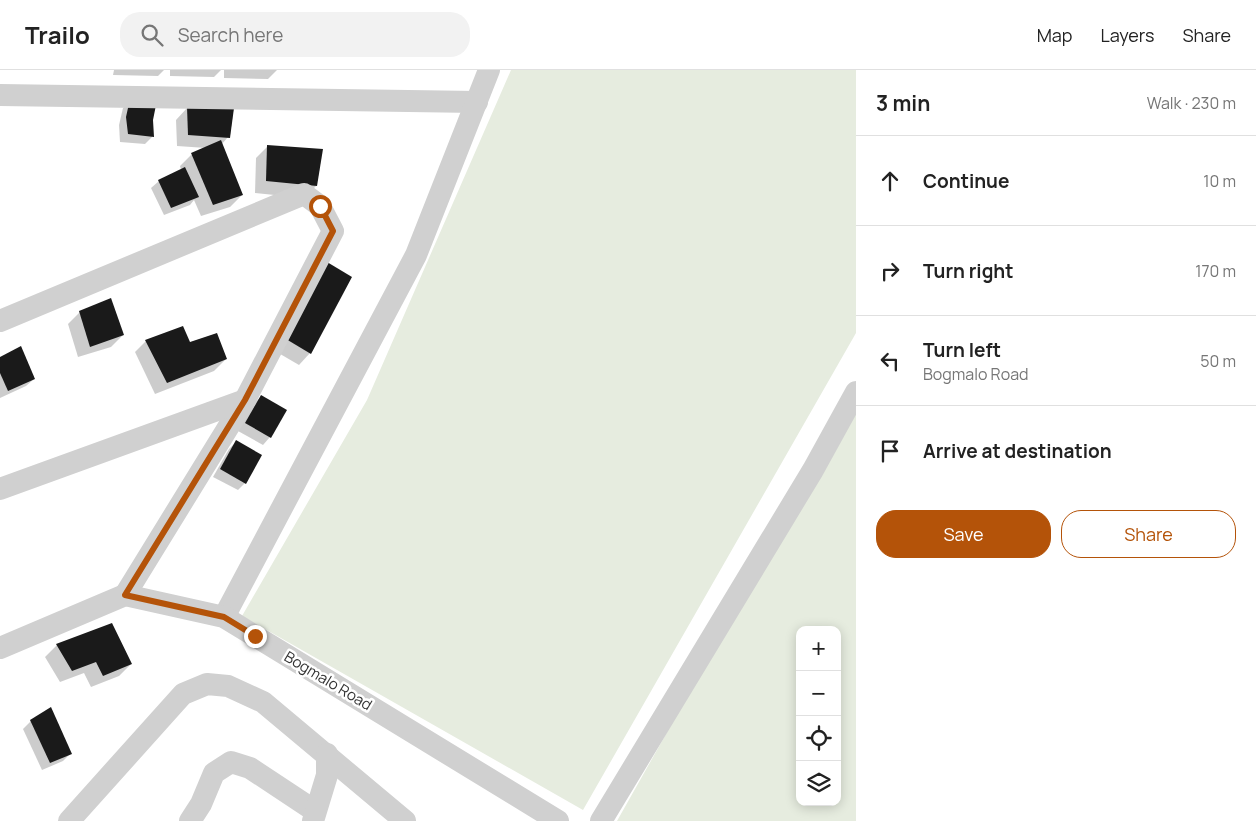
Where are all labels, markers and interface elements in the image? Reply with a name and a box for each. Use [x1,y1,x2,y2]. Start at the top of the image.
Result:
search box [120,12,470,57]
text: Trailo [25,18,90,51]
icon: search [138,21,166,49]
text: Search here [178,22,283,48]
text: Map [1037,23,1072,47]
text: Layers [1100,23,1154,47]
text: Share [1182,23,1231,47]
text: 3 min [876,89,930,117]
text: Walk · 230 m [1147,92,1236,114]
icon: ahead [876,167,904,195]
text: Continue [923,168,1009,194]
text: 10 m [1203,170,1236,192]
route start [309,195,332,218]
icon: right [876,257,904,285]
text: Turn right [923,258,1013,284]
text: 170 m [1195,260,1236,282]
text: Turn left [923,337,1001,363]
icon: left [876,347,904,375]
text: 50 m [1200,350,1236,372]
text: Bogmalo Road [923,363,1029,385]
icon: arrive [876,437,904,465]
text: Arrive at destination [923,438,1112,464]
button: Save [876,510,1051,558]
button: Share [1061,510,1236,558]
route end [244,625,267,648]
map controls [796,626,841,806]
button: + [796,626,841,671]
street label: Bogmalo Road [280,646,376,715]
button: − [796,671,841,716]
button: locate [796,716,841,761]
button: layers [796,761,841,806]

